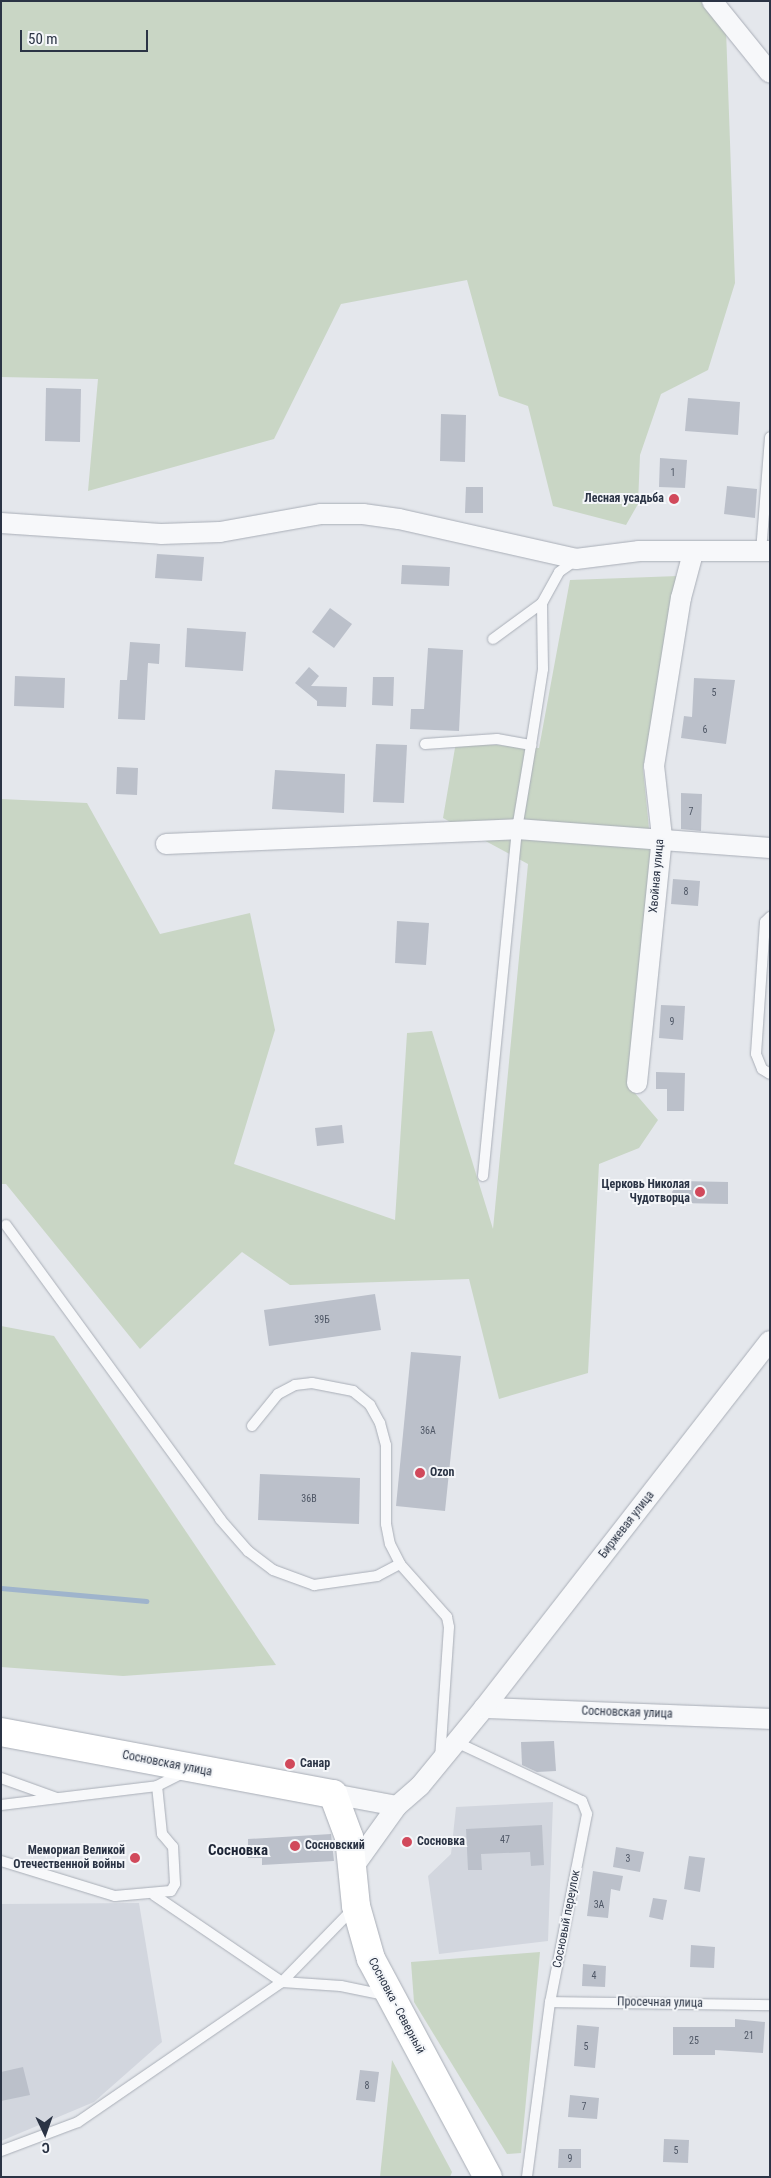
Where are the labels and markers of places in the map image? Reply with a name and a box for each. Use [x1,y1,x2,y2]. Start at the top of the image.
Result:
place label: Лесная усадьба [584,492,664,506]
marker: Лесная усадьба [668,493,680,505]
place label: Церковь Николая Чудотворца [601,1178,690,1206]
marker: Церковь Николая Чудотворца [694,1186,706,1198]
place label: Ozon [430,1466,454,1480]
marker: Ozon [414,1467,426,1479]
place label: Санар [300,1757,330,1771]
marker: Санар [284,1758,296,1770]
place label: Сосновка [417,1835,465,1849]
marker: Сосновка [401,1836,413,1848]
place label: Сосновский [305,1839,365,1853]
marker: Сосновский [289,1840,301,1852]
place label: Мемориал Великой Отечественной войны [13,1844,125,1872]
marker: Мемориал Великой Отечественной войны [129,1852,141,1864]

